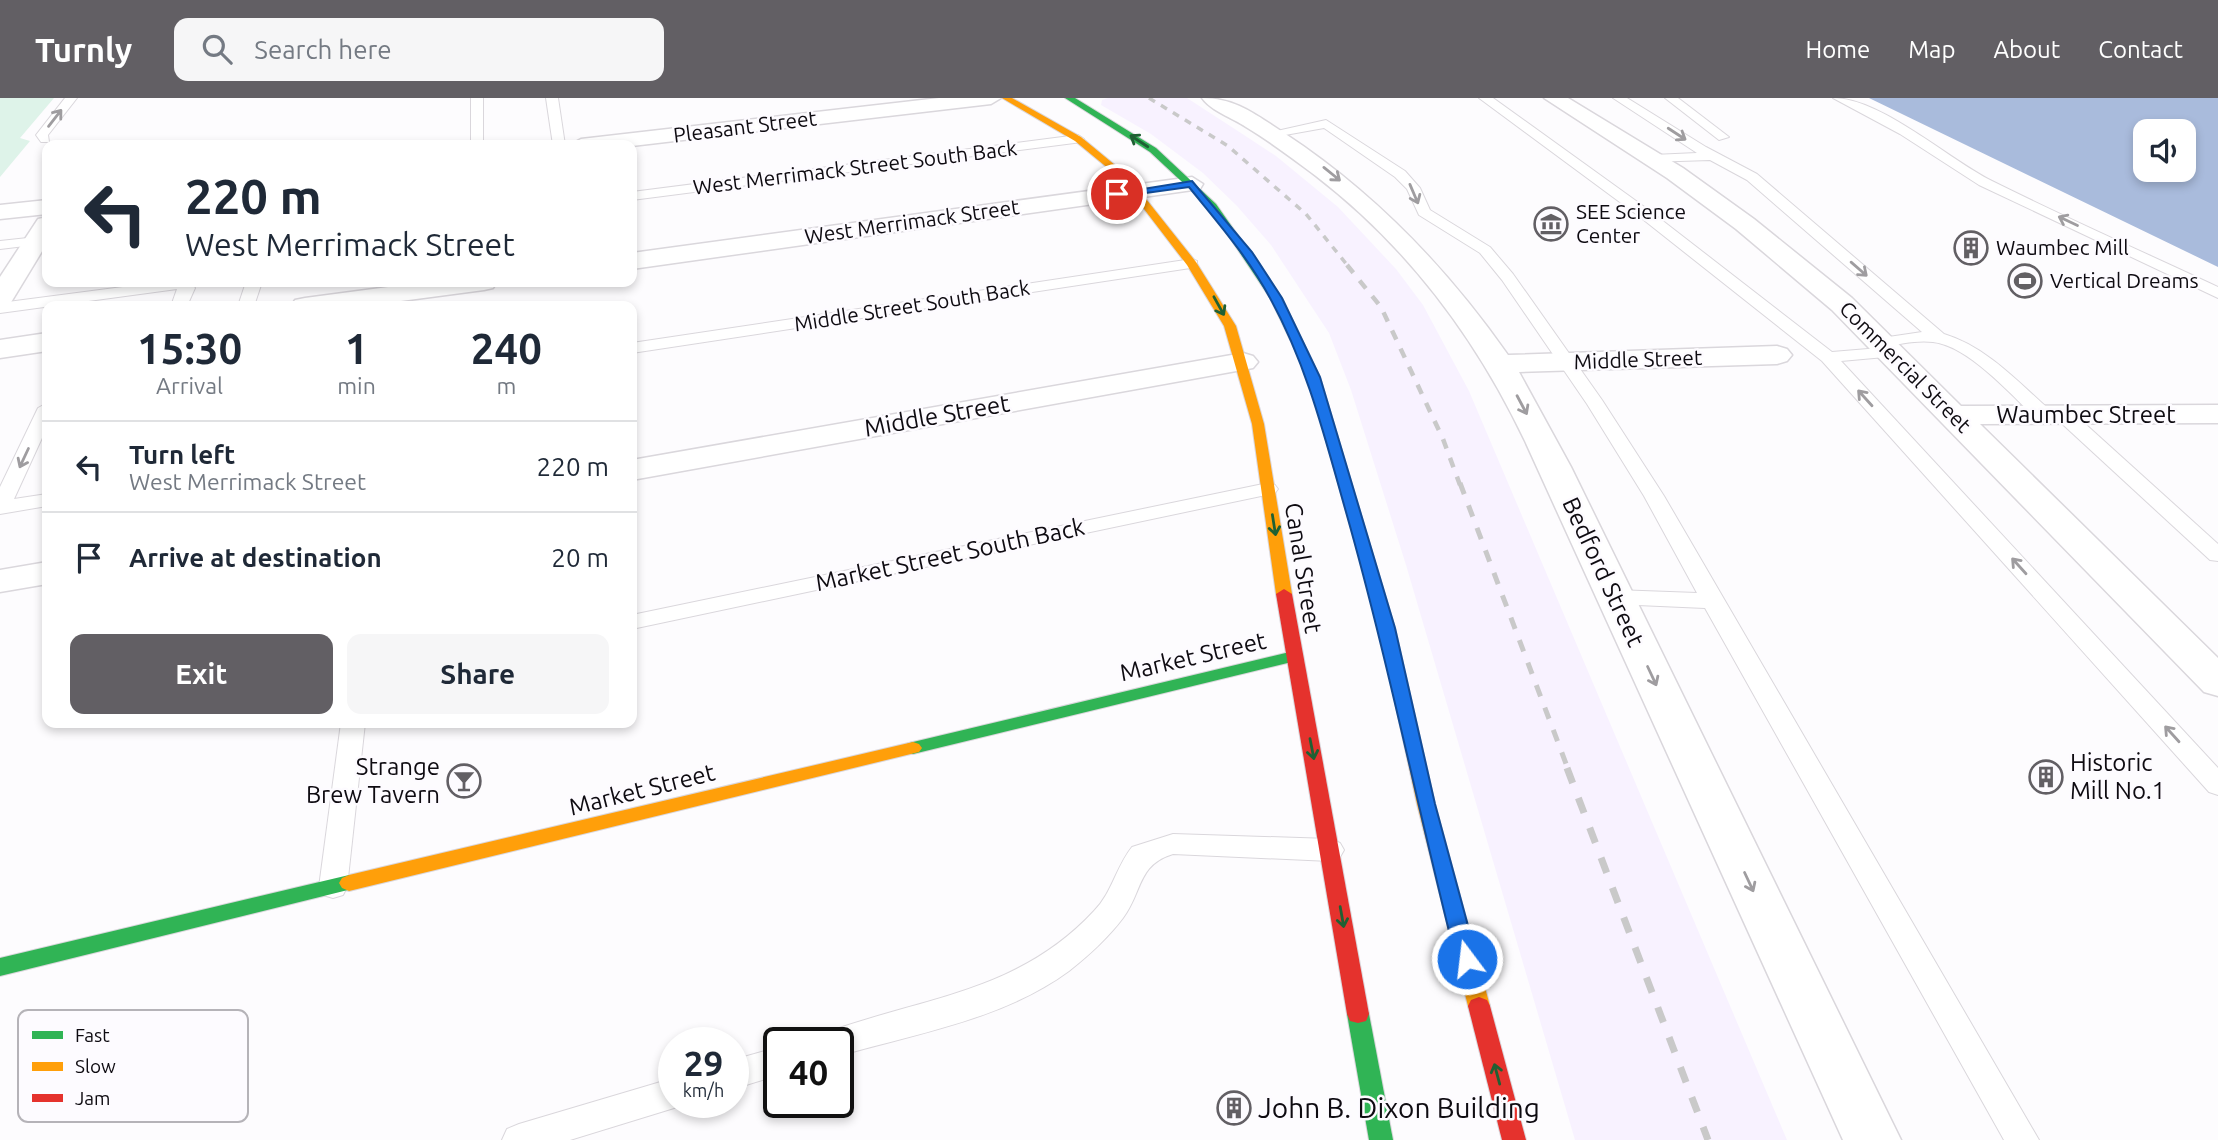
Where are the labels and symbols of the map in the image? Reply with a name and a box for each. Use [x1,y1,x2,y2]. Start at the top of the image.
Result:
street label: Pleasant Street [672,105,818,147]
one-way arrow [47,110,62,128]
one-way arrow [1667,127,1687,141]
one-way arrow [1129,134,1149,148]
street label: West Merrimack Street South Back [692,135,1019,199]
pin [1087,164,1147,224]
one-way arrow [1322,167,1340,182]
one-way arrow [1408,183,1421,204]
street label: West Merrimack Street [803,194,1021,248]
place label: SEE Science Center [1576,199,1686,247]
museum icon: SEE Science Center [1532,205,1570,243]
one-way arrow [2058,214,2079,228]
building icon: Waumbec Mill [1952,229,1990,267]
place label: Waumbec Mill [1996,235,2129,259]
one-way arrow [1849,261,1867,277]
sports icon: Vertical Dreams [2006,262,2044,300]
place label: Vertical Dreams [2050,268,2199,292]
street label: Middle Street South Back [792,274,1032,335]
one-way arrow [1212,295,1226,315]
street label: Commercial Street [1835,296,1976,437]
street label: Middle Street [1573,345,1703,373]
street label: Middle Street [862,389,1012,442]
one-way arrow [1857,390,1874,407]
one-way arrow [1515,394,1529,414]
street label: Waumbec Street [1996,401,2176,428]
one-way arrow [16,447,30,468]
street label: Bedford Street [1557,493,1650,651]
street label: Canal Street [1280,501,1327,636]
street label: Market Street South Back [813,513,1087,596]
one-way arrow [1268,513,1281,536]
one-way arrow [2010,558,2027,575]
street label: Market Street [1117,626,1269,686]
one-way arrow [1646,665,1659,686]
one-way arrow [2164,726,2180,744]
one-way arrow [1305,737,1319,760]
place label: Historic Mill No.1 [2070,749,2165,804]
place label: Strange Brew Tavern [306,753,440,808]
street label: Market Street [566,758,718,821]
building icon: Historic Mill No.1 [2027,758,2065,796]
bar icon: Strange Brew Tavern [445,762,483,800]
one-way arrow [1744,871,1757,892]
one-way arrow [1336,905,1350,928]
position arrow [1430,922,1504,996]
legend [18,1010,248,1122]
text: Fast [75,1024,110,1046]
speed limit sign: 40 [763,1027,854,1118]
text: Slow [75,1055,116,1077]
one-way arrow [1490,1063,1503,1086]
text: Jam [75,1087,111,1109]
building icon: John B. Dixon Building [1215,1089,1253,1127]
place label: John B. Dixon Building [1258,1092,1540,1123]

